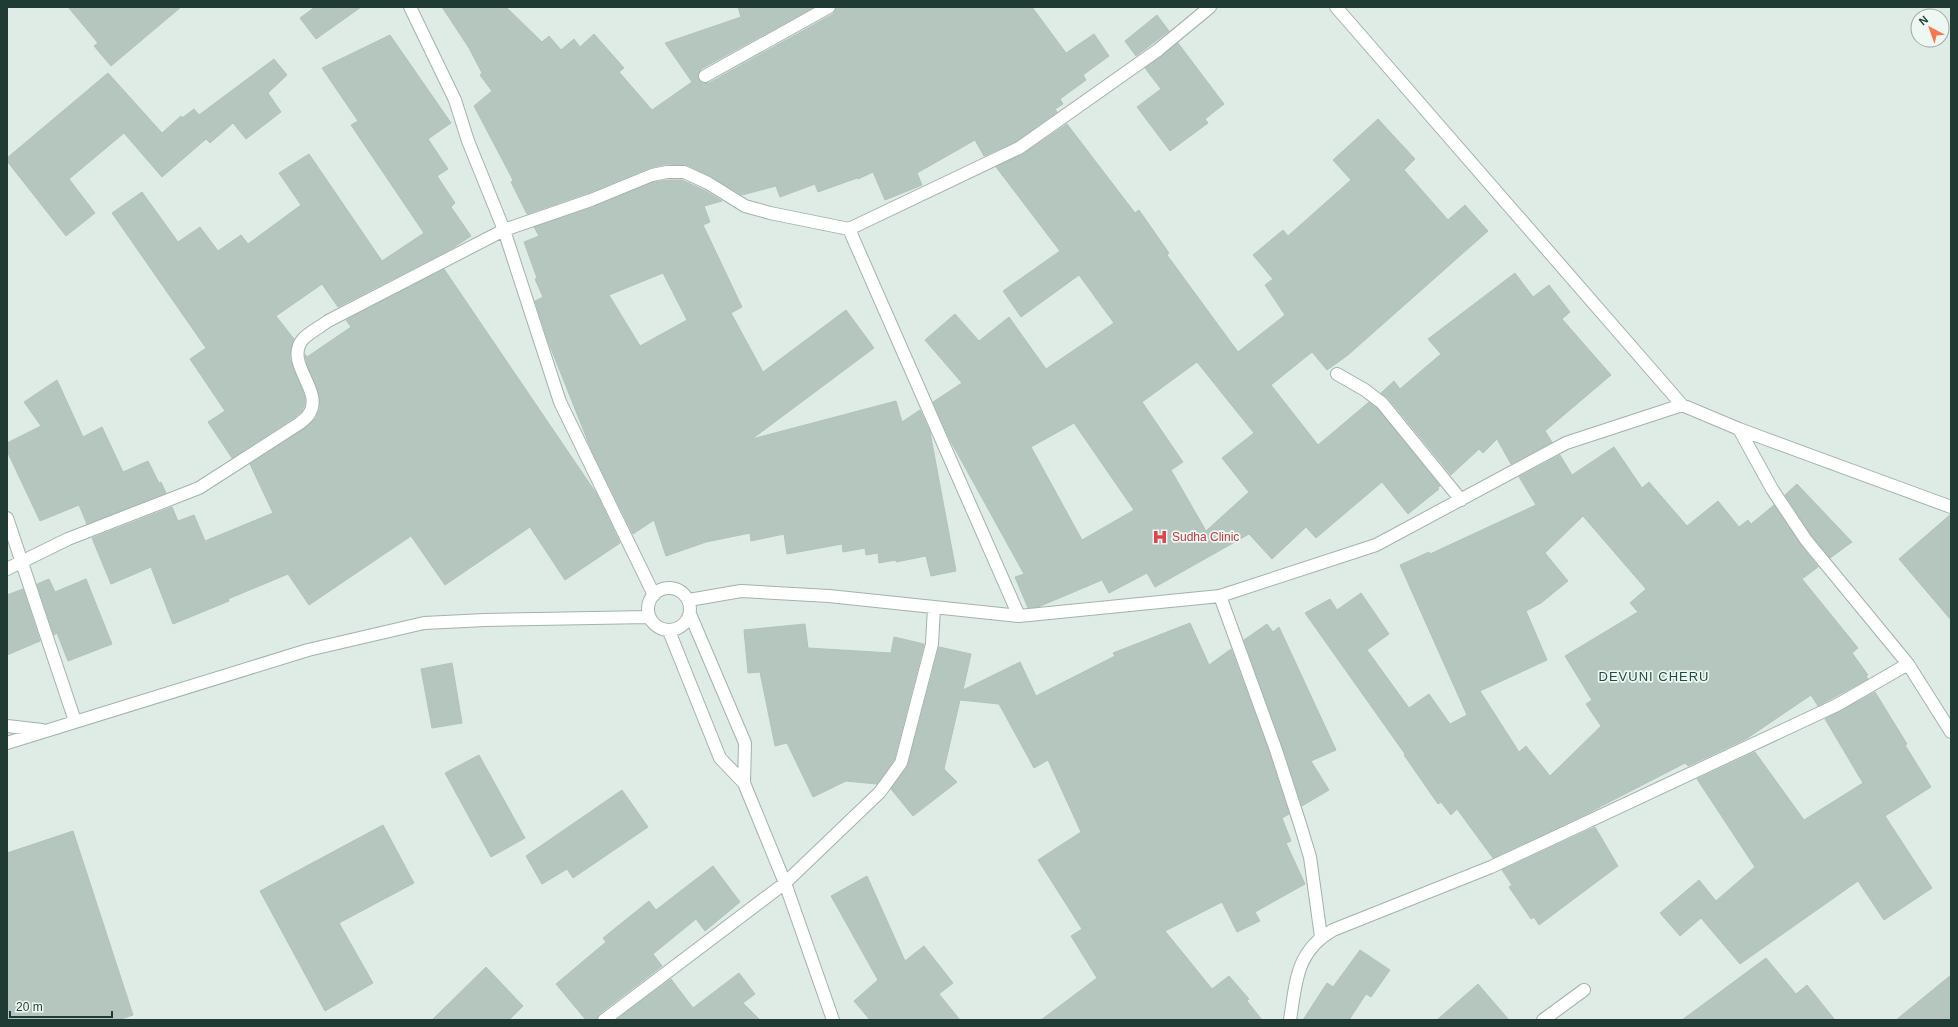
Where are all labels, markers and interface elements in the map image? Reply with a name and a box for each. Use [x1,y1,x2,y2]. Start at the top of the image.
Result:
north arrow [1910,8,1950,48]
text: N [1917,13,1930,28]
hospital icon: Sudha Clinic [1151,528,1169,546]
place label: Sudha Clinic [1172,530,1239,544]
district label: DEVUNI CHERU [1599,669,1709,684]
scale bar [10,993,112,1019]
text: 20 m [16,1000,43,1014]

